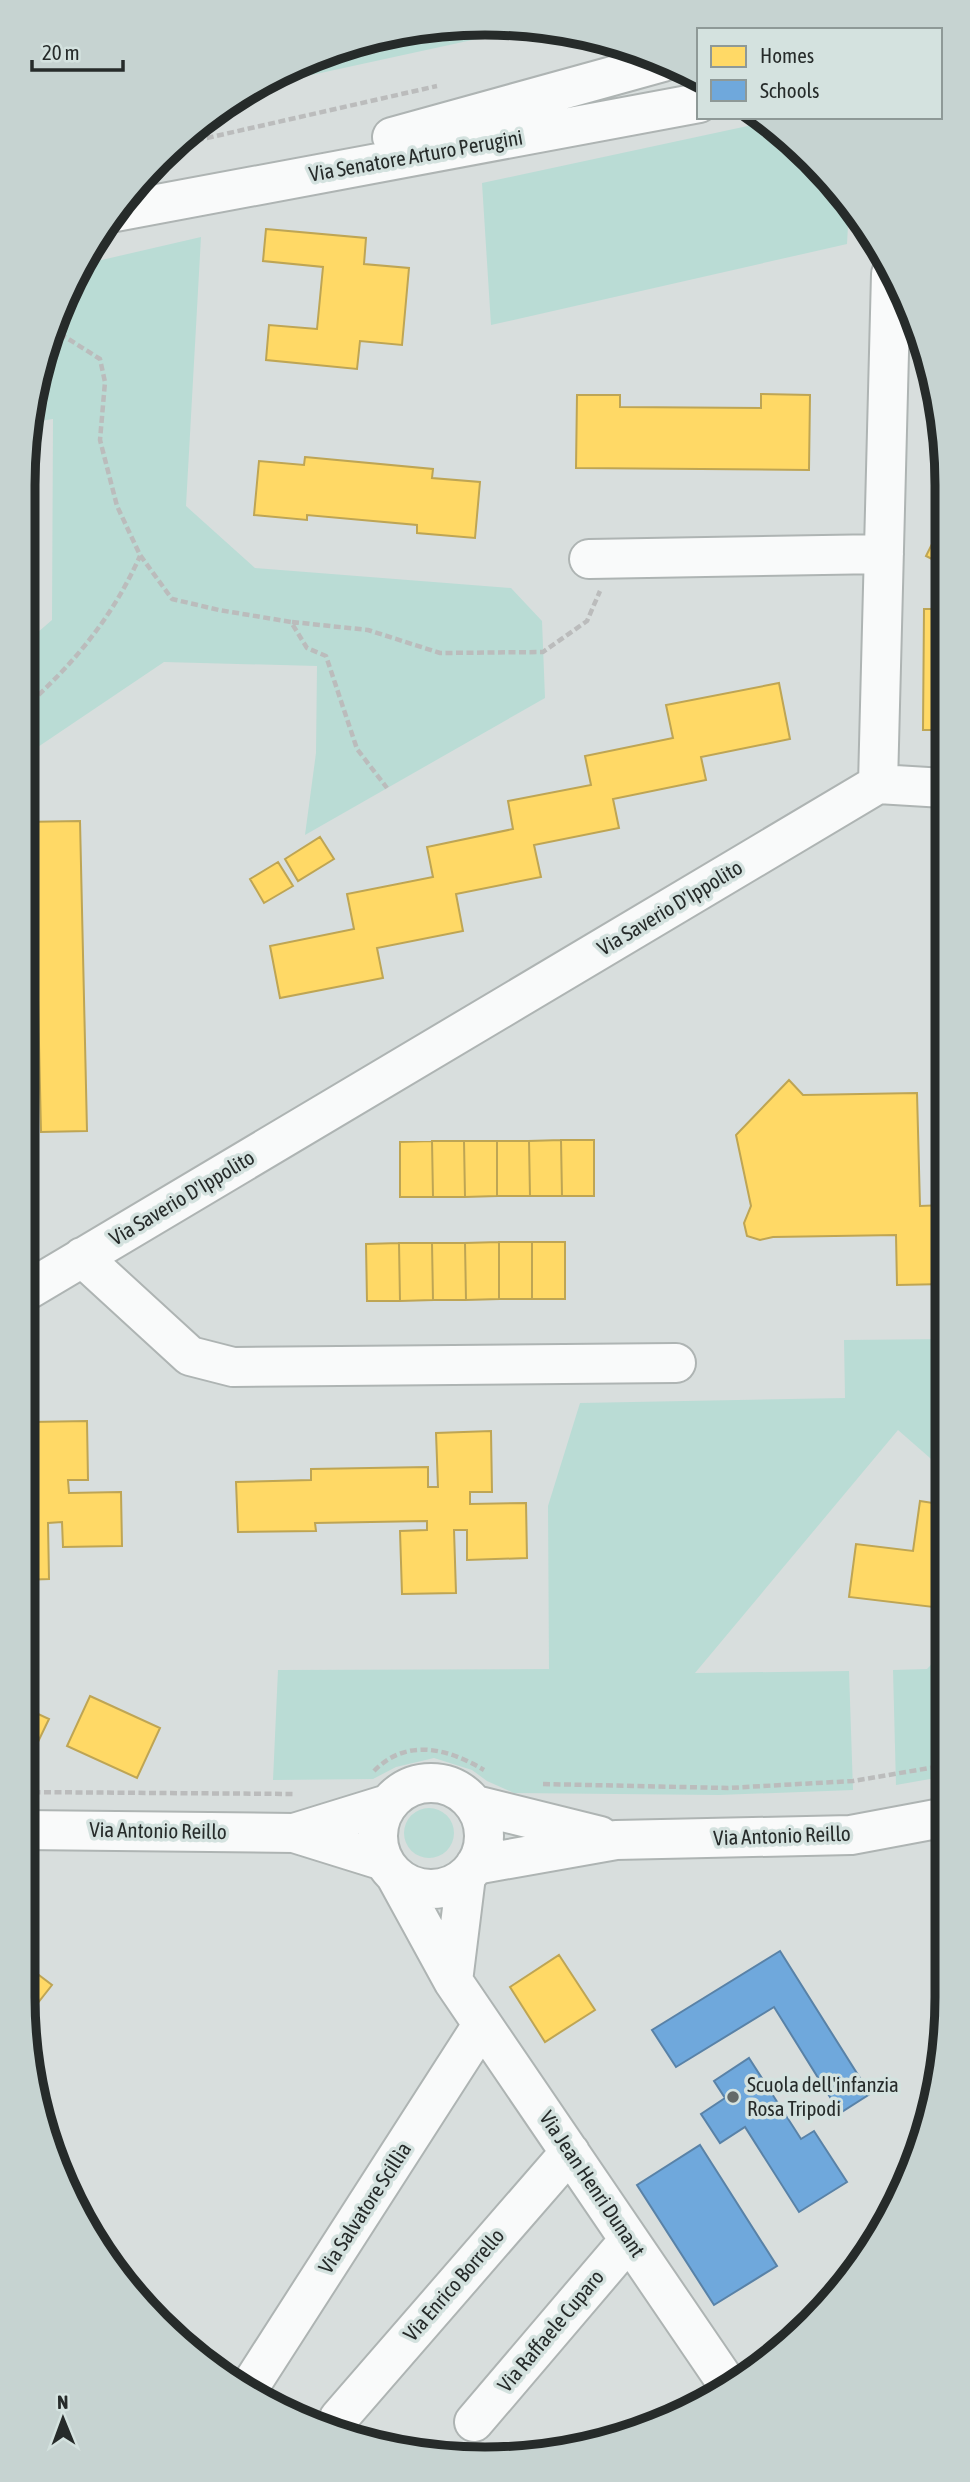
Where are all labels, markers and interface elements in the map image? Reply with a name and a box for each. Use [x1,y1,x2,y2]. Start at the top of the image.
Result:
scale bar [32,28,122,72]
legend [697,28,942,119]
text: 20 m [42,40,80,64]
text: Homes [760,43,814,67]
text: Schools [760,78,820,102]
street label: Via Senatore Arturo Perugini [307,124,525,186]
street label: Via Saverio D'Ippolito [593,854,746,960]
street label: Via Saverio D'Ippolito [105,1144,258,1250]
street label: Via Antonio Reillo [89,1817,227,1843]
street label: Via Antonio Reillo [713,1821,851,1849]
place label: Scuola dell'infanzia Rosa Tripodi [747,2072,899,2120]
marker: Scuola dell'infanzia Rosa Tripodi [725,2089,741,2105]
street label: Via Jean Henri Dunant [535,2106,651,2261]
street label: Via Salvatore Scillìa [313,2137,415,2277]
street label: Via Enrico Borrello [398,2223,509,2345]
street label: Via Raffaele Cuparo [492,2264,608,2396]
north arrow [28,2384,98,2454]
text: N [57,2391,69,2413]

